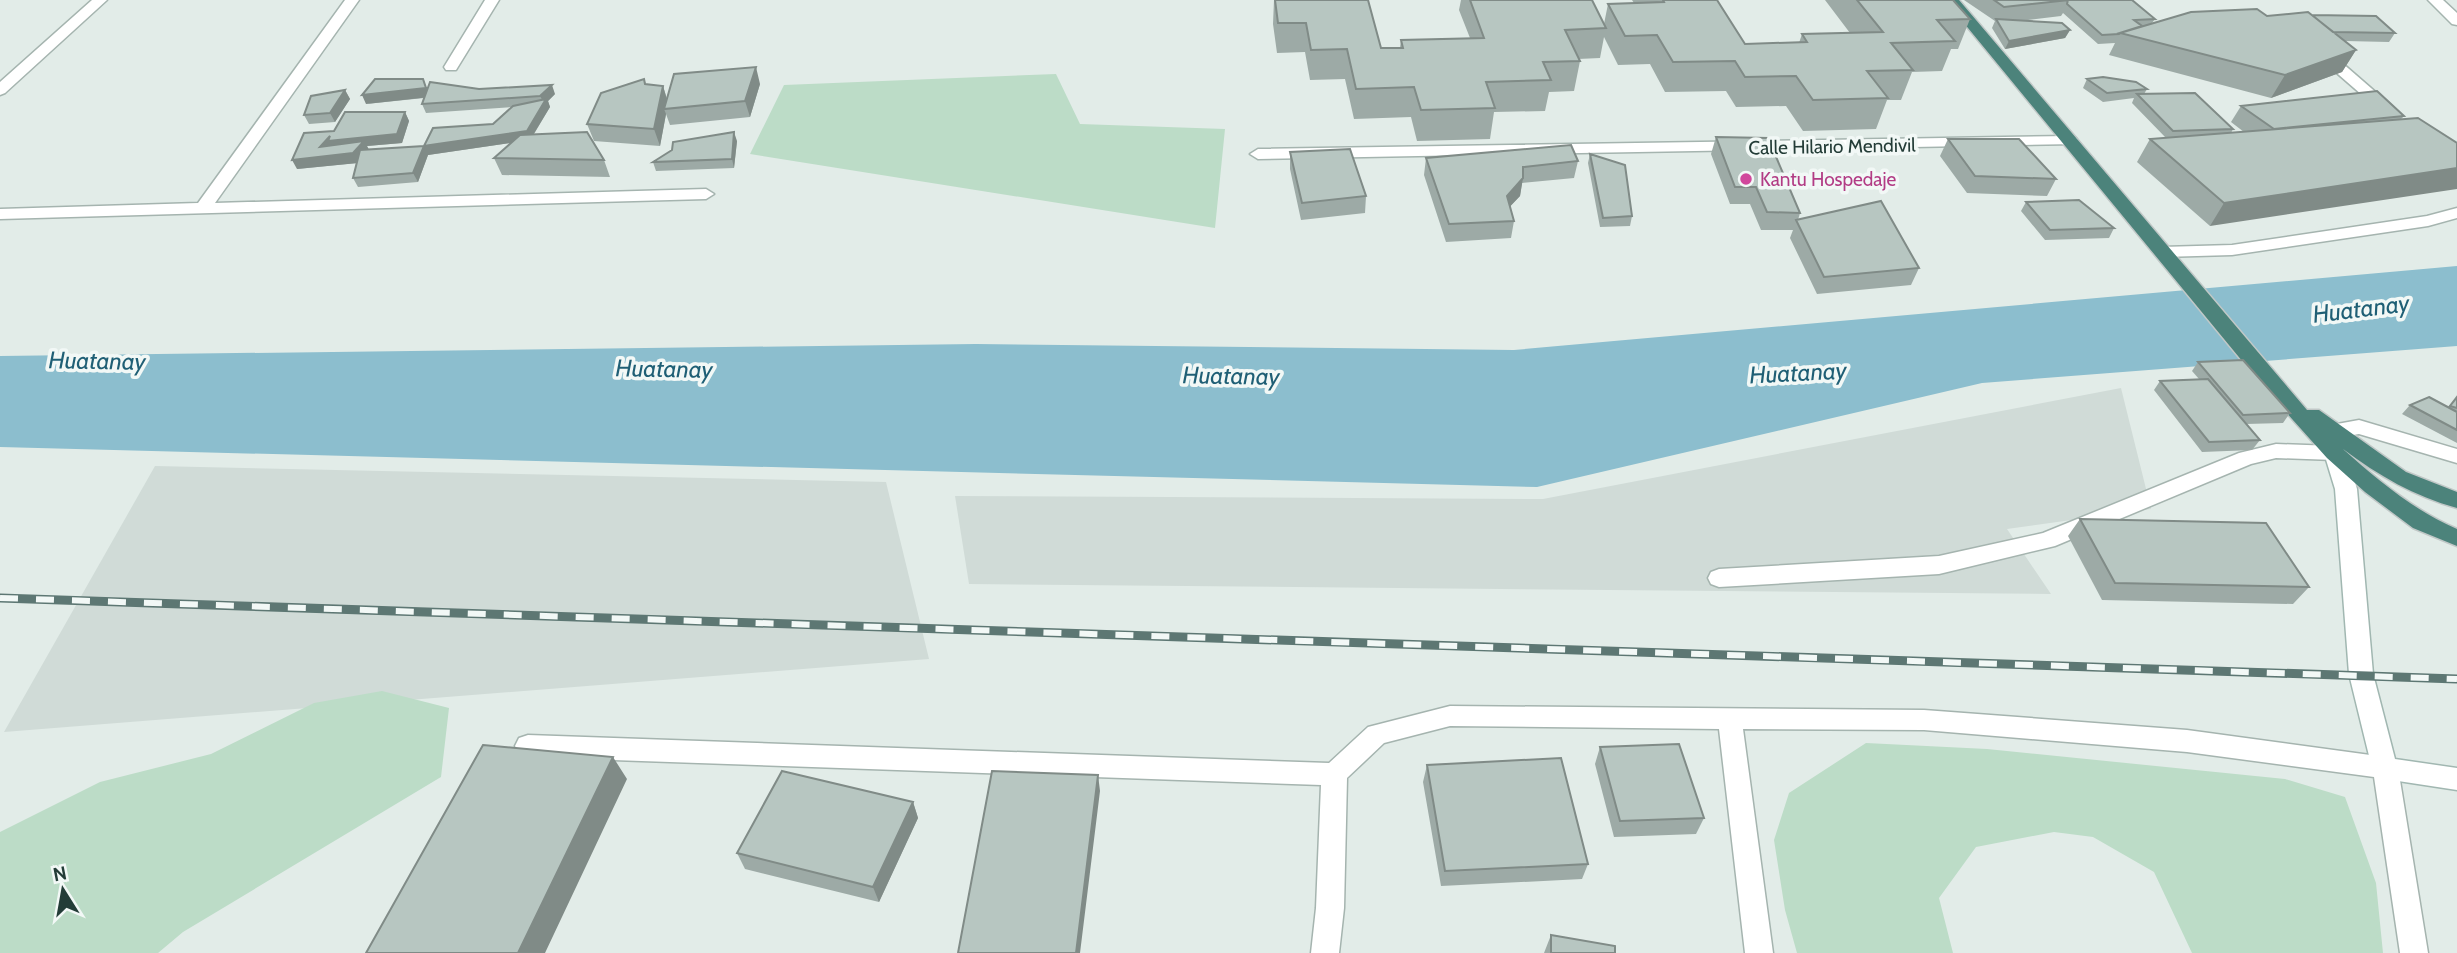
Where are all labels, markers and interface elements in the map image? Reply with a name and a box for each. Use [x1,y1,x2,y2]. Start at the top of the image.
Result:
street label: Calle Hilario Mendivil [1748,134,1916,159]
place label: Kantu Hospedaje [1760,168,1896,191]
marker: Kantu Hospedaje [1738,171,1754,187]
water label: Huatanay [2311,288,2412,329]
water label: Huatanay [48,345,147,376]
water label: Huatanay [615,353,714,384]
water label: Huatanay [1749,355,1848,390]
water label: Huatanay [1182,360,1281,391]
north arrow [28,855,98,925]
text: N [51,861,69,886]

